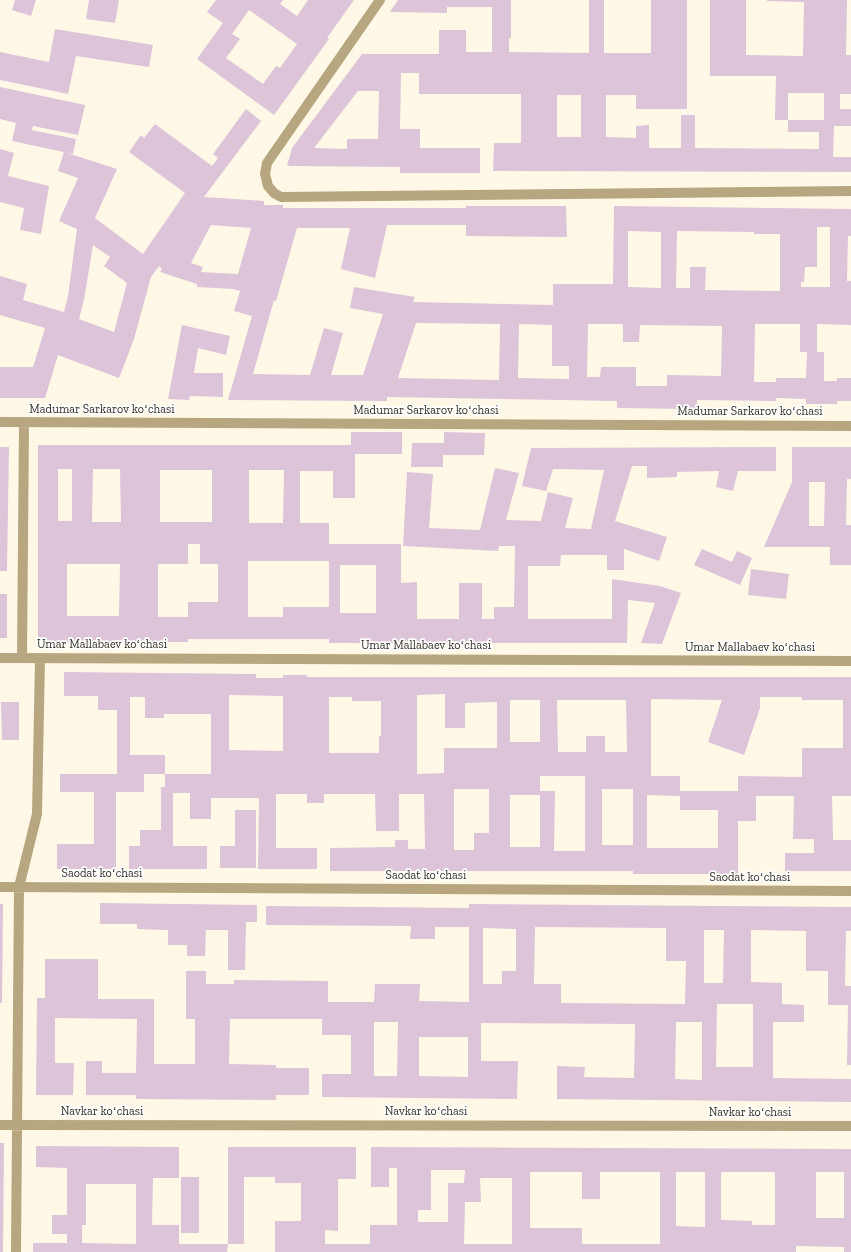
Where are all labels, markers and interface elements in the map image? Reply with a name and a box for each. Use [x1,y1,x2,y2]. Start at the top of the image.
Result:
street label: Madumar Sarkarov koʻchasi [29,403,175,417]
street label: Madumar Sarkarov koʻchasi [353,404,499,418]
street label: Madumar Sarkarov koʻchasi [677,405,823,419]
street label: Umar Mallabaev koʻchasi [37,638,167,652]
street label: Umar Mallabaev koʻchasi [361,639,491,653]
street label: Umar Mallabaev koʻchasi [685,641,815,655]
street label: Saodat koʻchasi [62,867,142,881]
street label: Saodat koʻchasi [386,869,466,883]
street label: Saodat koʻchasi [710,871,790,885]
street label: Navkar koʻchasi [61,1105,143,1119]
street label: Navkar koʻchasi [385,1105,467,1119]
street label: Navkar koʻchasi [709,1106,791,1120]

